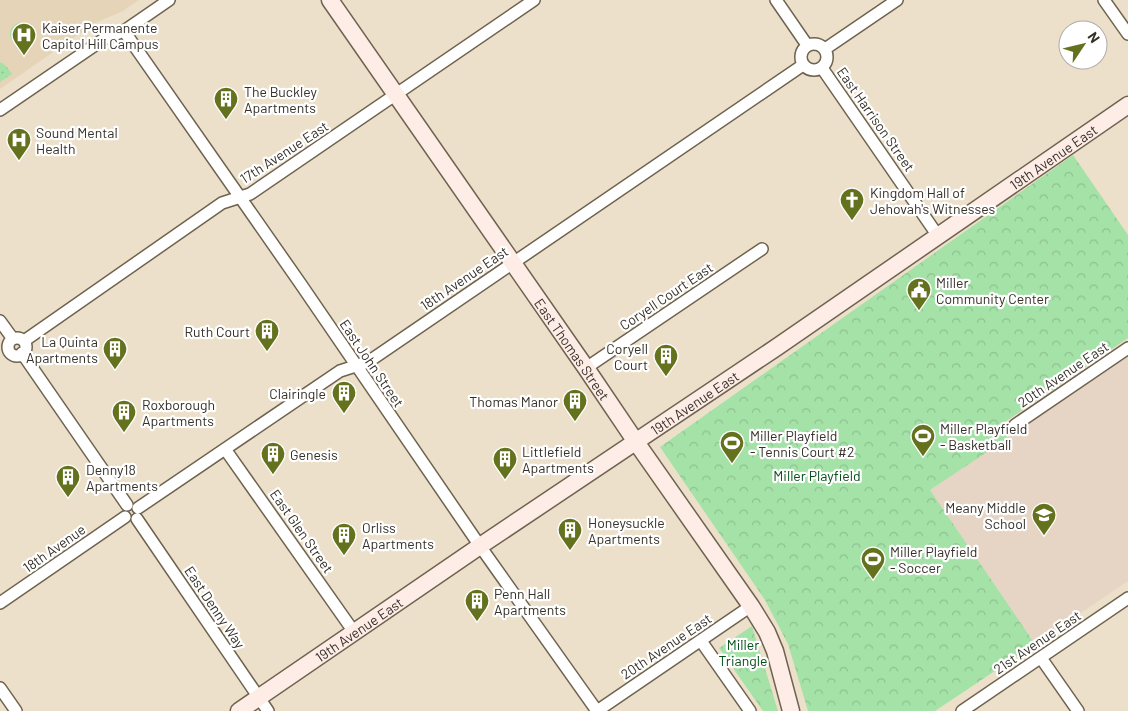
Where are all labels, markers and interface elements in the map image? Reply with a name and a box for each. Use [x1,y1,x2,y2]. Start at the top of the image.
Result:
place label: Kaiser Permanente Capitol Hill Campus [42,19,159,52]
north arrow [1058,20,1108,70]
hospital icon: Kaiser Permanente Capitol Hill Campus [11,22,37,56]
text: N [1084,29,1104,46]
street label: East Harrison Street [834,64,918,174]
place label: The Buckley Apartments [244,83,318,116]
building icon: The Buckley Apartments [213,86,239,120]
street label: 17th Avenue East [237,117,331,187]
street label: 19th Avenue East [1006,121,1100,193]
place label: Sound Mental Health [36,124,118,157]
hospital icon: Sound Mental Health [6,127,32,161]
place label: Kingdom Hall of Jehovah's Witnesses [870,184,995,217]
church icon: Kingdom Hall of Jehovah's Witnesses [839,187,865,221]
street label: 18th Avenue East [417,242,511,314]
street label: Coryell Court East [616,259,716,333]
place label: Miller Community Center [936,274,1049,307]
public building icon: Miller Community Center [906,277,932,311]
street label: East Thomas Street [531,295,614,403]
street label: East John Street [336,316,408,410]
building icon: Ruth Court [254,318,280,352]
place label: Ruth Court [184,323,250,340]
place label: La Quinta Apartments [26,333,98,366]
building icon: La Quinta Apartments [102,336,128,370]
street label: 20th Avenue East [1014,337,1112,411]
place label: Coryell Court [606,340,648,373]
building icon: Coryell Court [653,343,679,377]
street label: 19th Avenue East [647,367,742,438]
building icon: Clairingle [331,380,357,414]
place label: Clairingle [269,385,326,402]
building icon: Thomas Manor [562,388,588,422]
place label: Thomas Manor [469,393,558,410]
place label: Roxborough Apartments [142,396,215,429]
building icon: Roxborough Apartments [111,399,137,433]
place label: Miller Playfield - Basketball [940,420,1027,453]
sports icon: Miller Playfield - Basketball [910,423,936,457]
place label: Miller Playfield - Tennis Court #2 [750,427,855,460]
sports icon: Miller Playfield - Tennis Court #2 [719,430,745,464]
building icon: Genesis [260,441,286,475]
place label: Littlefield Apartments [522,443,594,476]
place label: Genesis [290,446,338,463]
building icon: Littlefield Apartments [492,446,518,480]
place label: Denny18 Apartments [86,461,158,494]
building icon: Denny18 Apartments [55,464,81,498]
park label: Miller Playfield [773,467,861,484]
street label: East Glen Street [267,486,337,576]
place label: Meany Middle School [945,499,1026,532]
school or university icon: Meany Middle School [1031,502,1057,536]
place label: Honeysuckle Apartments [588,514,665,547]
building icon: Honeysuckle Apartments [557,517,583,551]
place label: Orliss Apartments [362,519,434,552]
street label: 18th Avenue [20,520,88,576]
building icon: Orliss Apartments [331,522,357,556]
place label: Miller Playfield - Soccer [890,543,977,576]
sports icon: Miller Playfield - Soccer [860,546,886,580]
street label: East Denny Way [181,563,249,652]
place label: Penn Hall Apartments [494,585,566,618]
building icon: Penn Hall Apartments [464,588,490,622]
street label: 19th Avenue East [312,593,406,665]
street label: 21st Avenue East [990,607,1084,677]
street label: 20th Avenue East [617,609,715,683]
park label: Miller Triangle [719,636,767,669]

